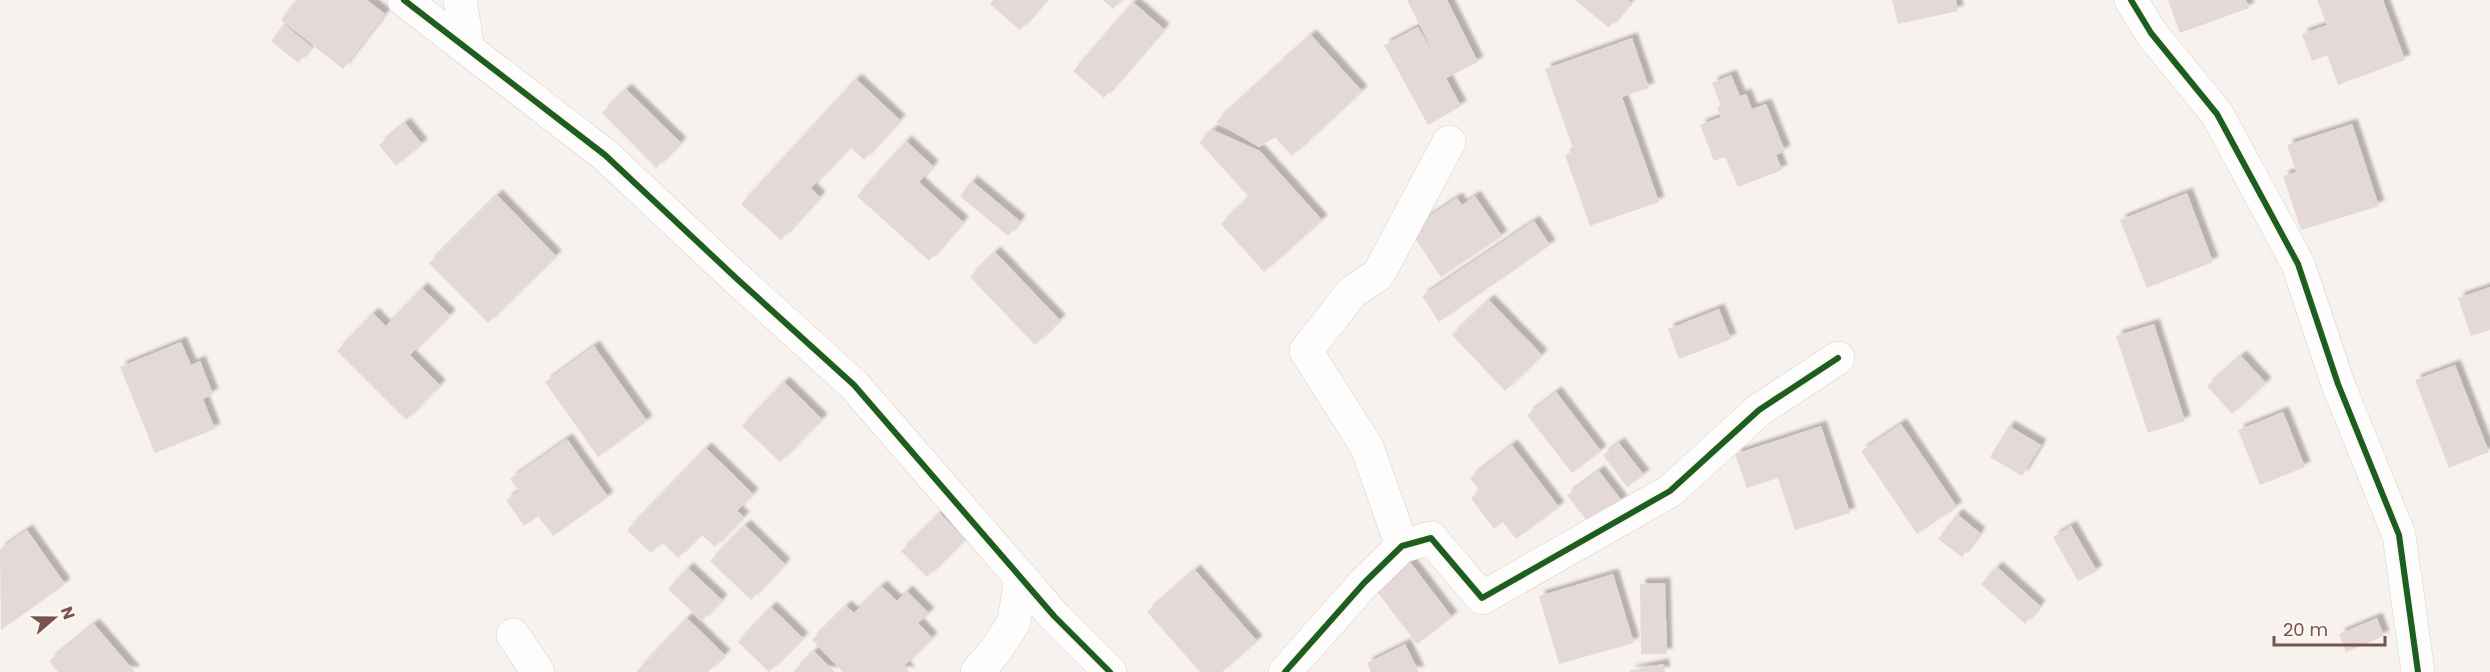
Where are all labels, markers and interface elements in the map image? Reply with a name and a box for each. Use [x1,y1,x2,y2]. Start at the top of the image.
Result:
north arrow [24,588,84,648]
text: N [55,603,80,623]
scale bar [2274,609,2385,647]
text: 20 m [2283,617,2328,642]

